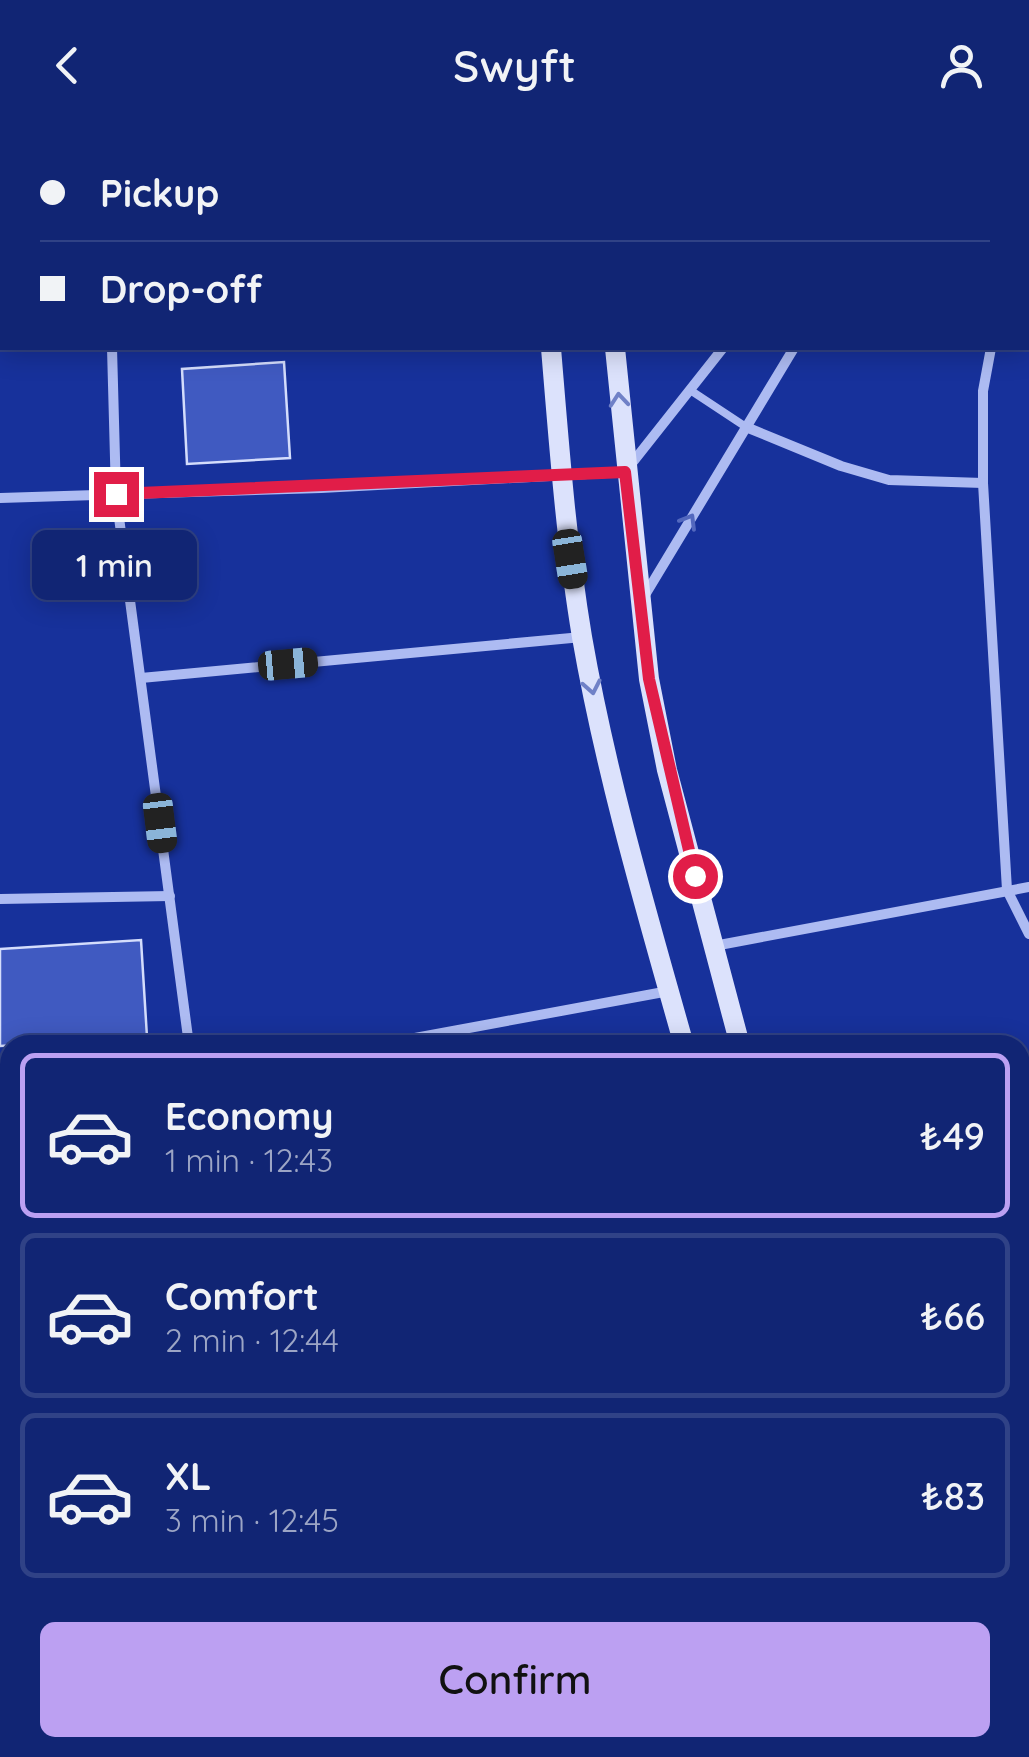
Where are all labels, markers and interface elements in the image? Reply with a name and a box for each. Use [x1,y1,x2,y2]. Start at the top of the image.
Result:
text: Swyft [453,37,576,93]
icon: back [40,38,95,93]
icon: person [934,38,989,93]
text: Pickup [100,169,219,217]
text: Drop-off [100,265,262,313]
one-way arrow [609,392,631,408]
route end [94,472,139,517]
one-way arrow [677,514,696,532]
car [550,527,590,591]
callout: 1 min [34,529,198,599]
text: 1 min [76,545,153,585]
car [257,646,319,682]
one-way arrow [581,678,602,695]
car [141,791,179,855]
route start [673,854,718,899]
icon: car [45,1091,135,1181]
text: Economy [165,1092,334,1140]
text: ₺49 [919,1112,985,1160]
text: 1 min · 12:43 [165,1140,333,1180]
icon: car [45,1271,135,1361]
text: Comfort [165,1272,319,1320]
text: ₺66 [920,1292,985,1340]
text: 2 min · 12:44 [165,1320,339,1360]
icon: car [45,1451,135,1541]
text: XL [165,1452,211,1500]
text: ₺83 [921,1472,985,1520]
text: 3 min · 12:45 [165,1500,339,1540]
button: Confirm [40,1622,990,1737]

